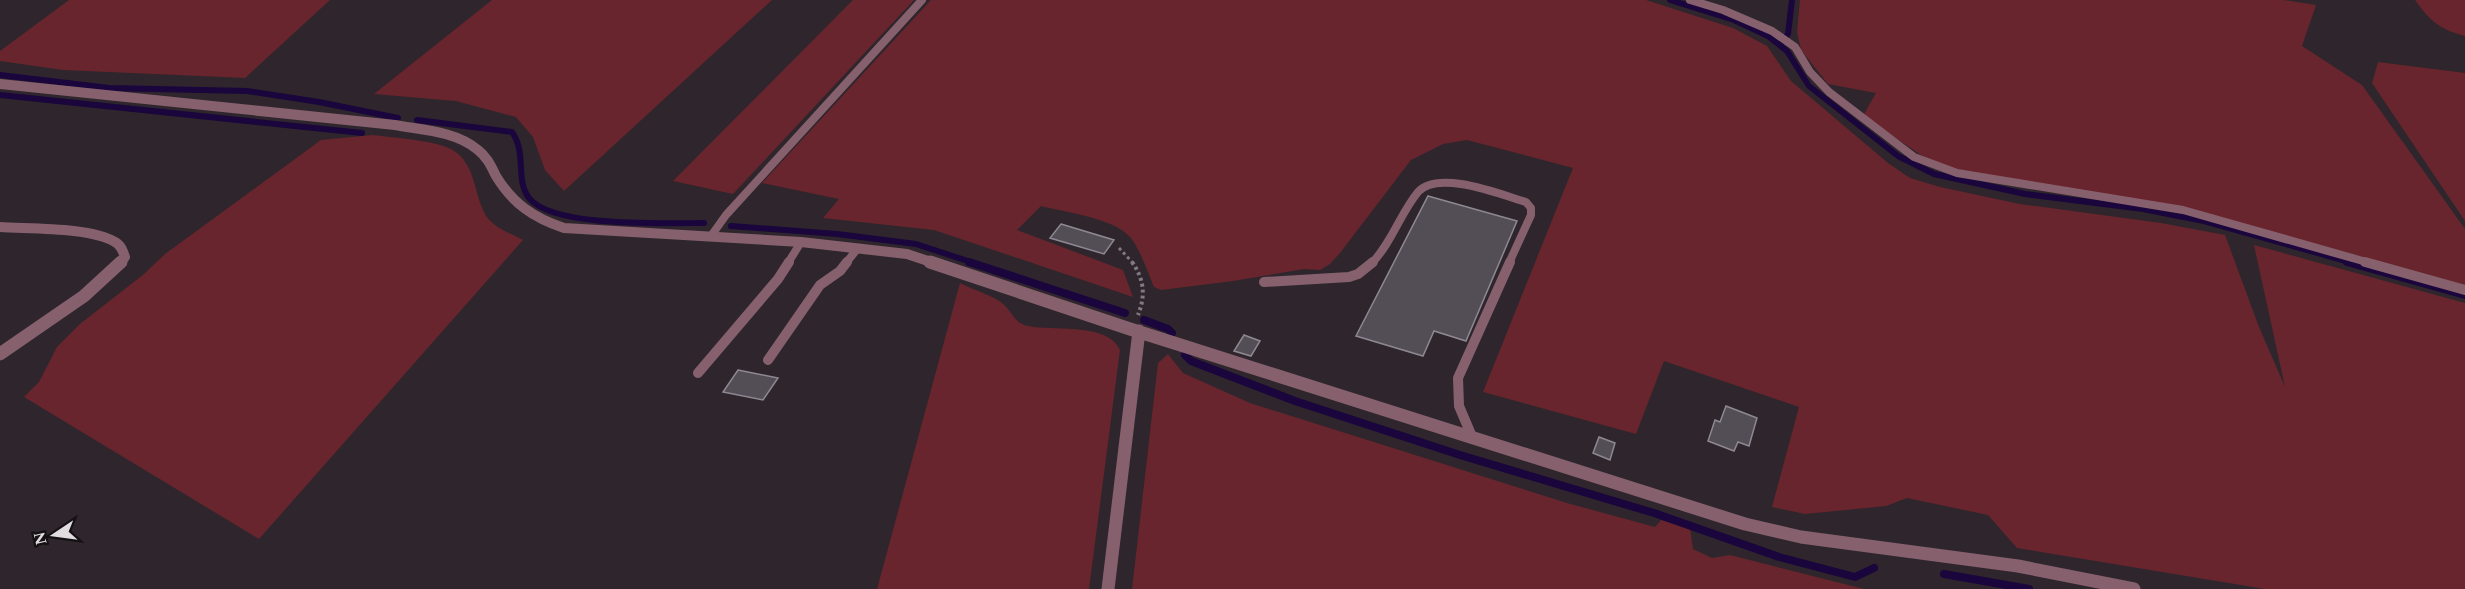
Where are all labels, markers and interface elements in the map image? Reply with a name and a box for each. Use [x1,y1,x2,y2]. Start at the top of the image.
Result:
north arrow [24,505,84,565]
text: N [27,529,54,547]

